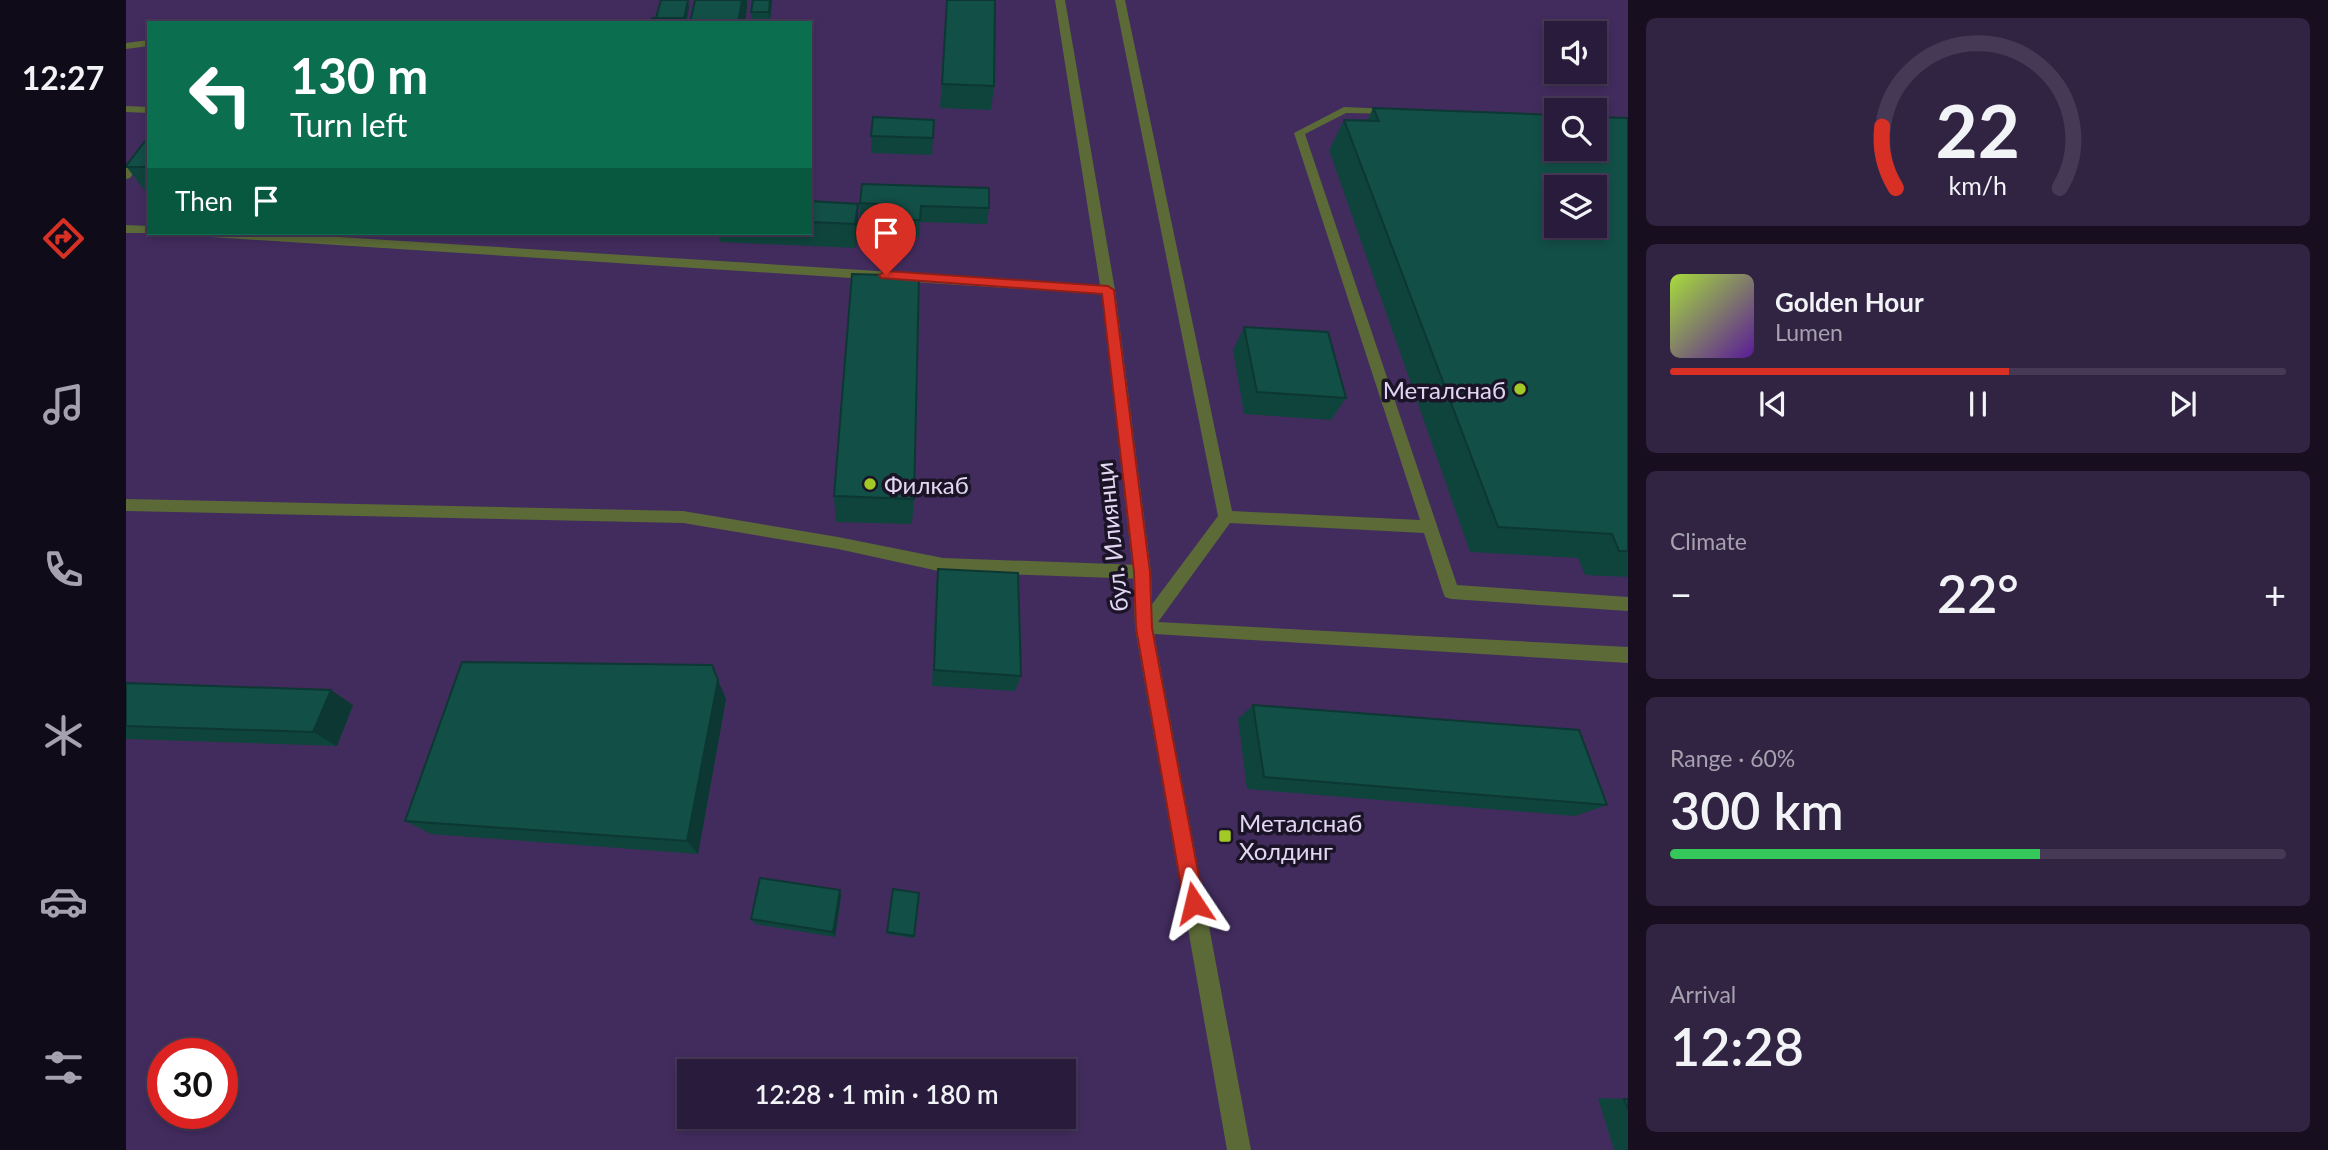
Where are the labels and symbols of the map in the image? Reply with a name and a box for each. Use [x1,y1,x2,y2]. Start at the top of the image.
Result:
pin [856,203,916,275]
place label: Металснаб [1383,375,1506,404]
marker: Металснаб [1512,381,1528,397]
street label: бул. Илиянци [1089,461,1133,613]
place label: Филкаб [884,470,969,499]
marker: Филкаб [862,476,878,492]
place label: Металснаб Холдинг [1239,808,1362,865]
marker: Металснаб Холдинг [1217,828,1233,844]
position arrow [1157,866,1231,940]
speed limit sign: 30 [147,1038,238,1129]

